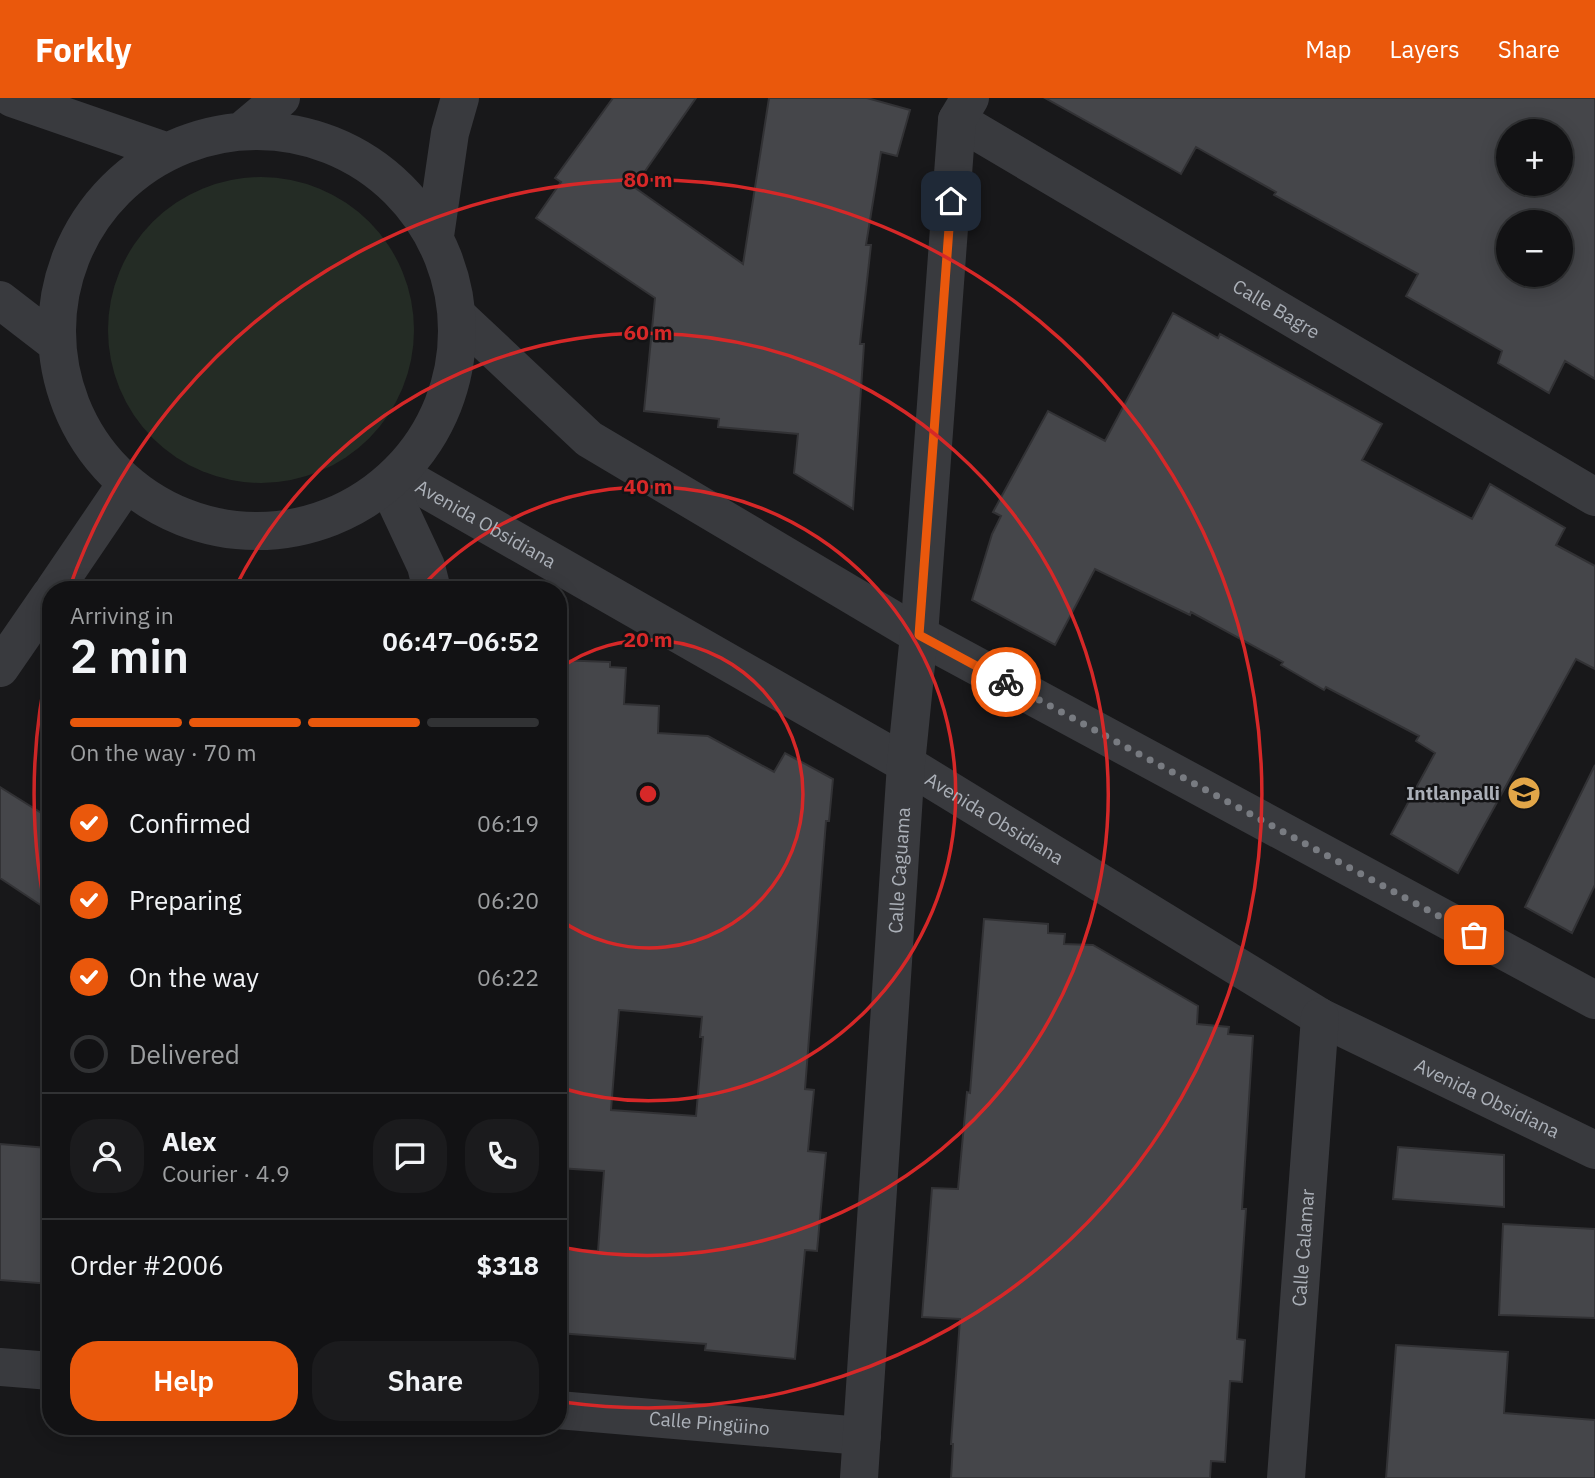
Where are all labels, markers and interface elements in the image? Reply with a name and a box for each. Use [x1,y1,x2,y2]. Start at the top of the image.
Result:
text: Forkly [35,28,132,71]
text: Map [1305,33,1352,65]
text: Layers [1390,33,1460,65]
text: Share [1498,33,1560,65]
map controls [1496,119,1573,287]
button: + [1496,119,1573,196]
text: 80 m [624,165,672,193]
pin [921,171,981,231]
icon: home [932,182,970,220]
button: − [1496,210,1573,287]
street label: Calle Bagre [1229,274,1324,344]
text: 60 m [624,318,672,346]
text: 40 m [624,472,672,500]
street label: Avenida Obsidiana [411,474,560,573]
text: Arriving in [70,600,174,630]
text: 06:47–06:52 [382,624,539,658]
text: 20 m [624,625,672,653]
text: 2 min [70,626,189,686]
courier [971,647,1041,717]
icon: bike [987,663,1025,701]
text: On the way · 70 m [70,737,257,767]
street label: Avenida Obsidiana [921,767,1068,870]
school or university icon: Intlanpalli [1505,774,1543,812]
place label: Intlanpalli [1406,781,1500,805]
centre of rings [636,782,660,806]
icon: check [70,804,108,842]
text: Confirmed [129,806,251,840]
street label: Calle Caguama [883,806,915,934]
text: 06:19 [477,808,539,838]
icon: check [70,881,108,919]
text: Preparing [129,883,242,917]
text: 06:20 [477,885,539,915]
pin [1444,905,1504,965]
icon: bag [1455,916,1493,954]
icon: check [70,958,108,996]
text: On the way [129,960,259,994]
text: 06:22 [477,962,539,992]
text: Delivered [129,1037,240,1071]
street label: Avenida Obsidiana [1411,1053,1564,1143]
button: person [70,1119,144,1193]
button: chat [373,1119,447,1193]
button: phone [465,1119,539,1193]
text: Alex [162,1124,216,1158]
text: Courier · 4.9 [162,1158,290,1188]
street label: Calle Calamar [1287,1188,1319,1307]
text: Order #2006 [70,1248,224,1282]
text: $318 [477,1248,539,1282]
button: Help [70,1341,298,1421]
button: Share [312,1341,539,1421]
street label: Calle Pingüino [648,1406,771,1440]

